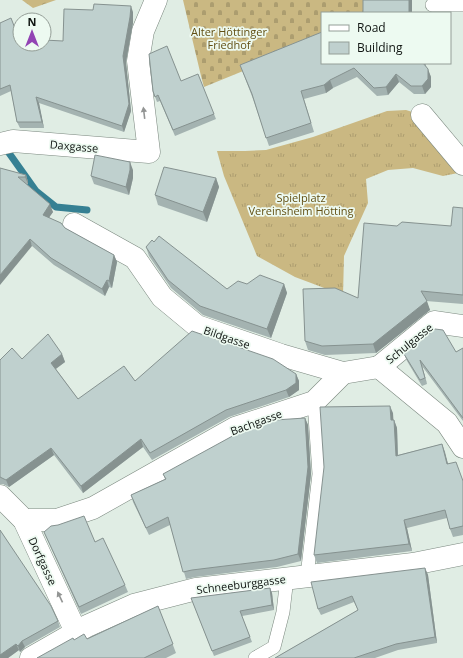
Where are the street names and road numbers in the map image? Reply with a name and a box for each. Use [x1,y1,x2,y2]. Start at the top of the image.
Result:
street label: Daxgasse [49,136,99,156]
street label: Schulgasse [382,319,436,367]
street label: Bildgasse [202,322,252,352]
street label: Bachgasse [228,406,284,438]
street label: Dorfgasse [25,534,61,588]
street label: Schneeburggasse [195,571,287,597]

